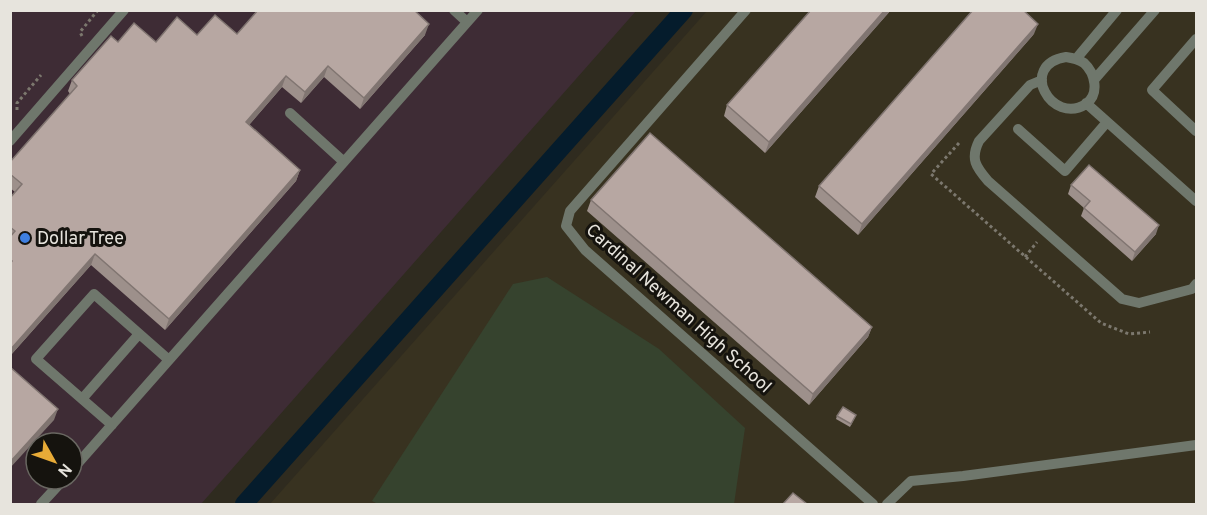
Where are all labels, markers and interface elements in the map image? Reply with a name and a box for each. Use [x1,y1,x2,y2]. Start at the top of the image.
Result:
street label: Cardinal Newman High School [580,219,776,399]
place label: Dollar Tree [37,228,124,251]
marker: Dollar Tree [18,231,32,245]
north arrow [24,431,84,491]
text: N [53,459,75,480]

